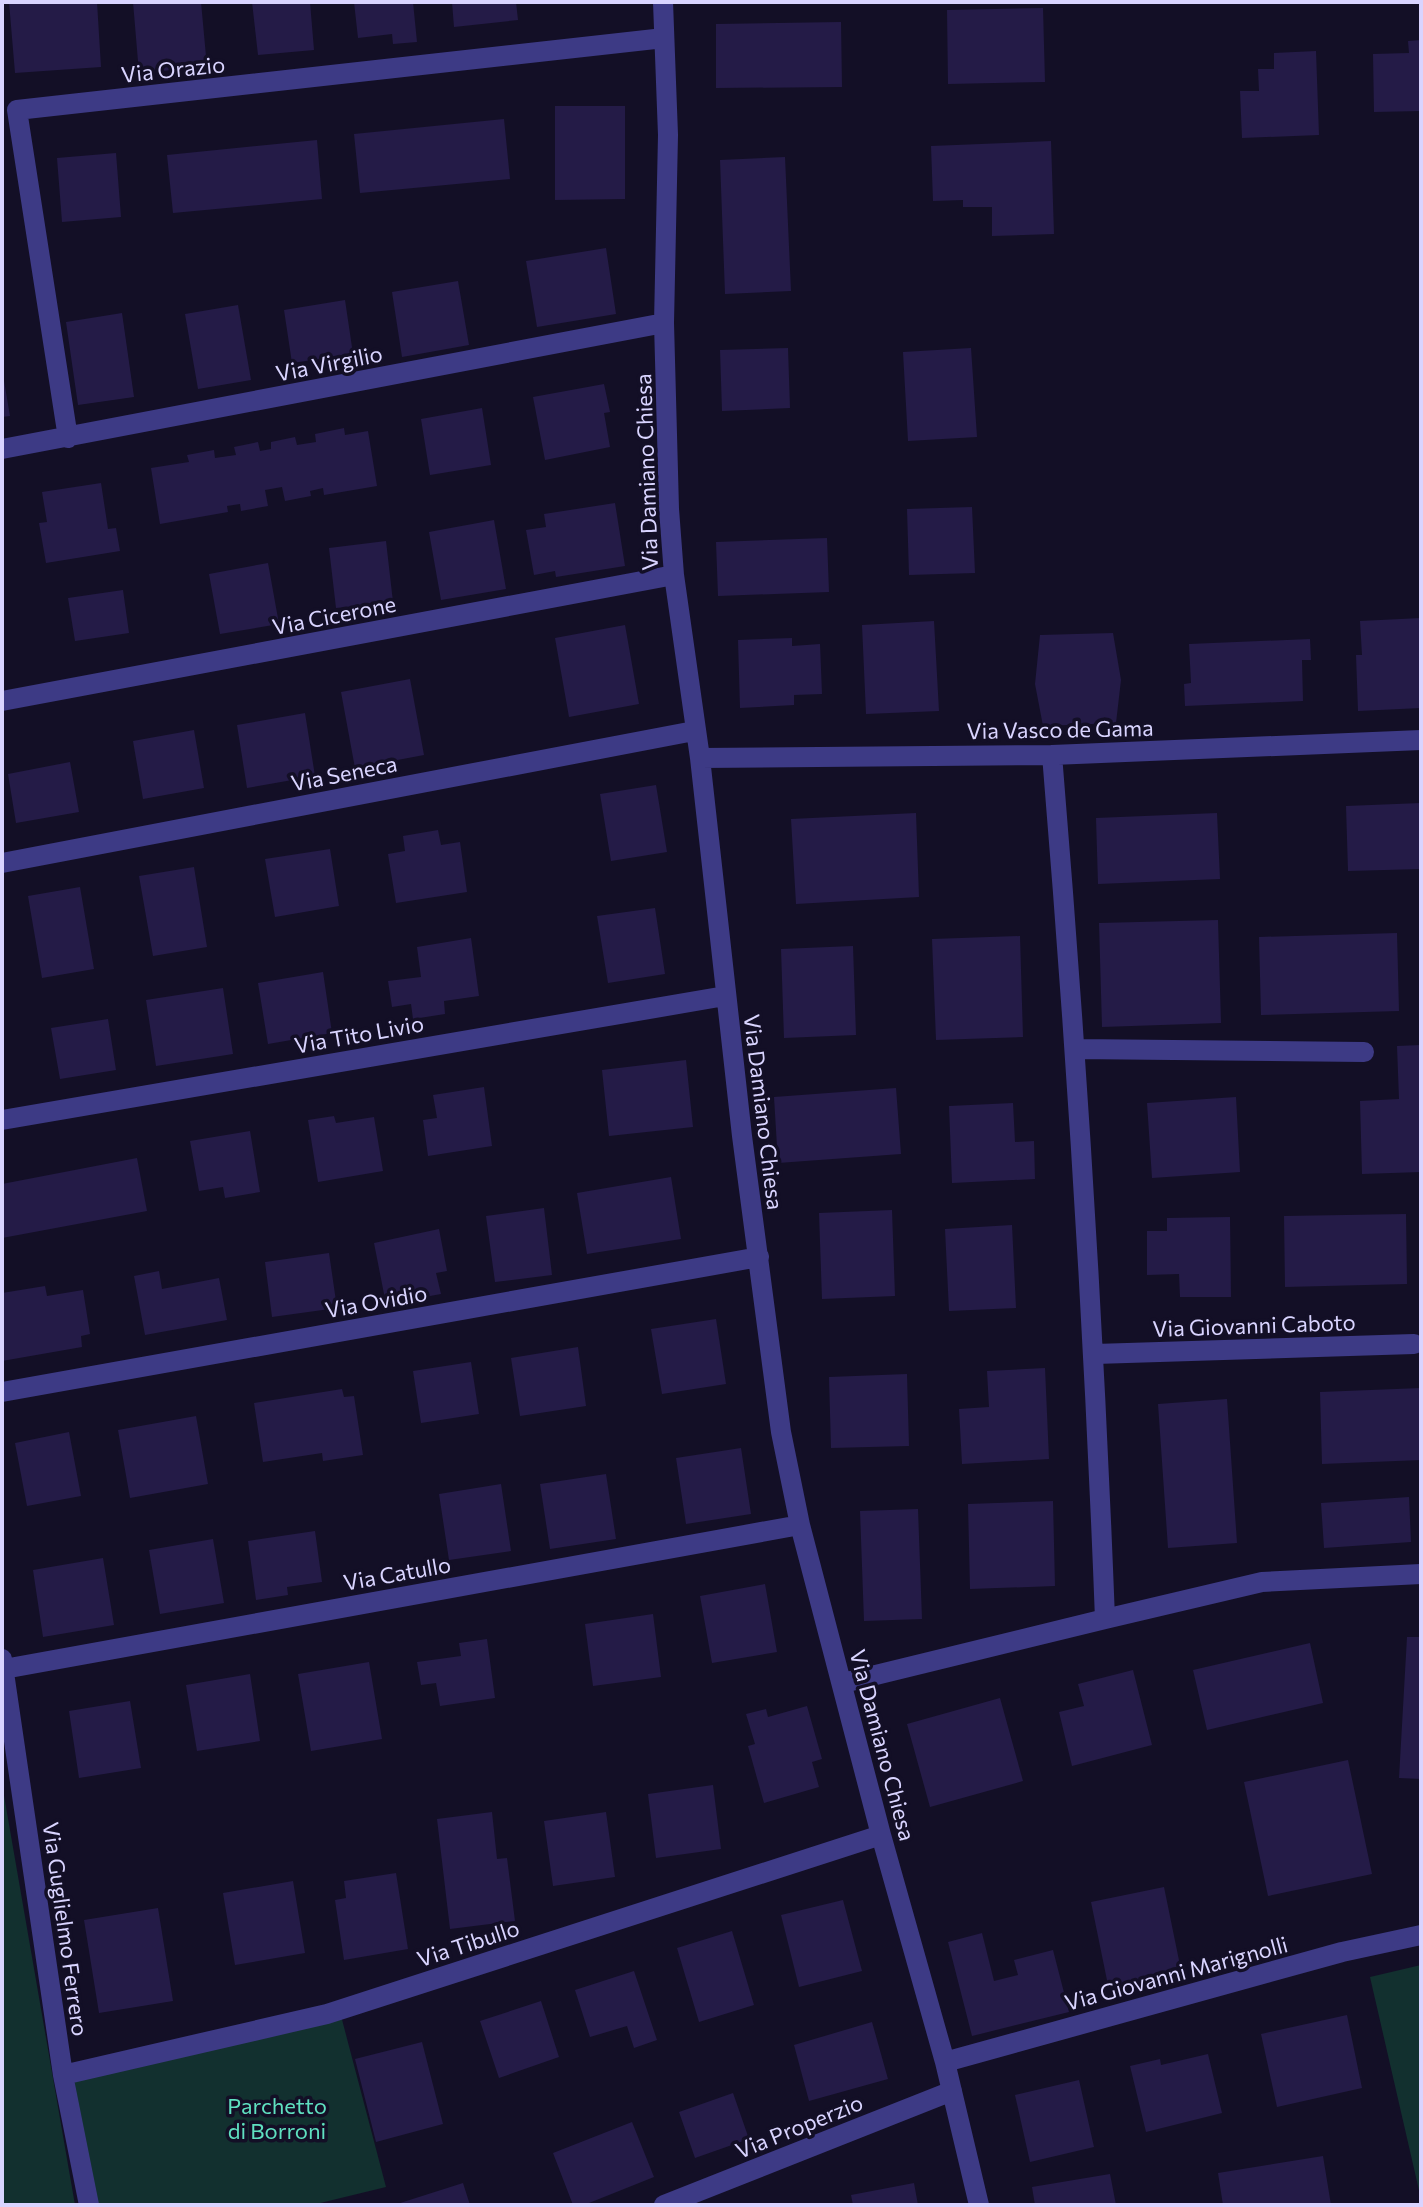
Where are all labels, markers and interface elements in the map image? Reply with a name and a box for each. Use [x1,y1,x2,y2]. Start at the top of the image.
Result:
street label: Via Orazio [120,50,226,88]
street label: Via Virgilio [273,339,385,387]
street label: Via Damiano Chiesa [629,373,663,571]
street label: Via Cicerone [270,590,398,640]
street label: Via Vasco de Gama [966,714,1154,744]
street label: Via Seneca [289,749,399,797]
street label: Via Tito Livio [292,1009,426,1059]
street label: Via Damiano Chiesa [739,1013,789,1211]
street label: Via Ovidio [323,1279,429,1323]
street label: Via Giovanni Caboto [1152,1308,1356,1342]
street label: Via Catullo [341,1550,453,1596]
street label: Via Damiano Chiesa [844,1646,922,1844]
street label: Via Guglielmo Ferrero [38,1820,94,2038]
street label: Via Tibullo [413,1914,523,1972]
street label: Via Giovanni Marignolli [1061,1930,1291,2016]
street label: Via Properzio [731,2088,867,2164]
park label: Parchetto di Borroni [227,2092,327,2144]

